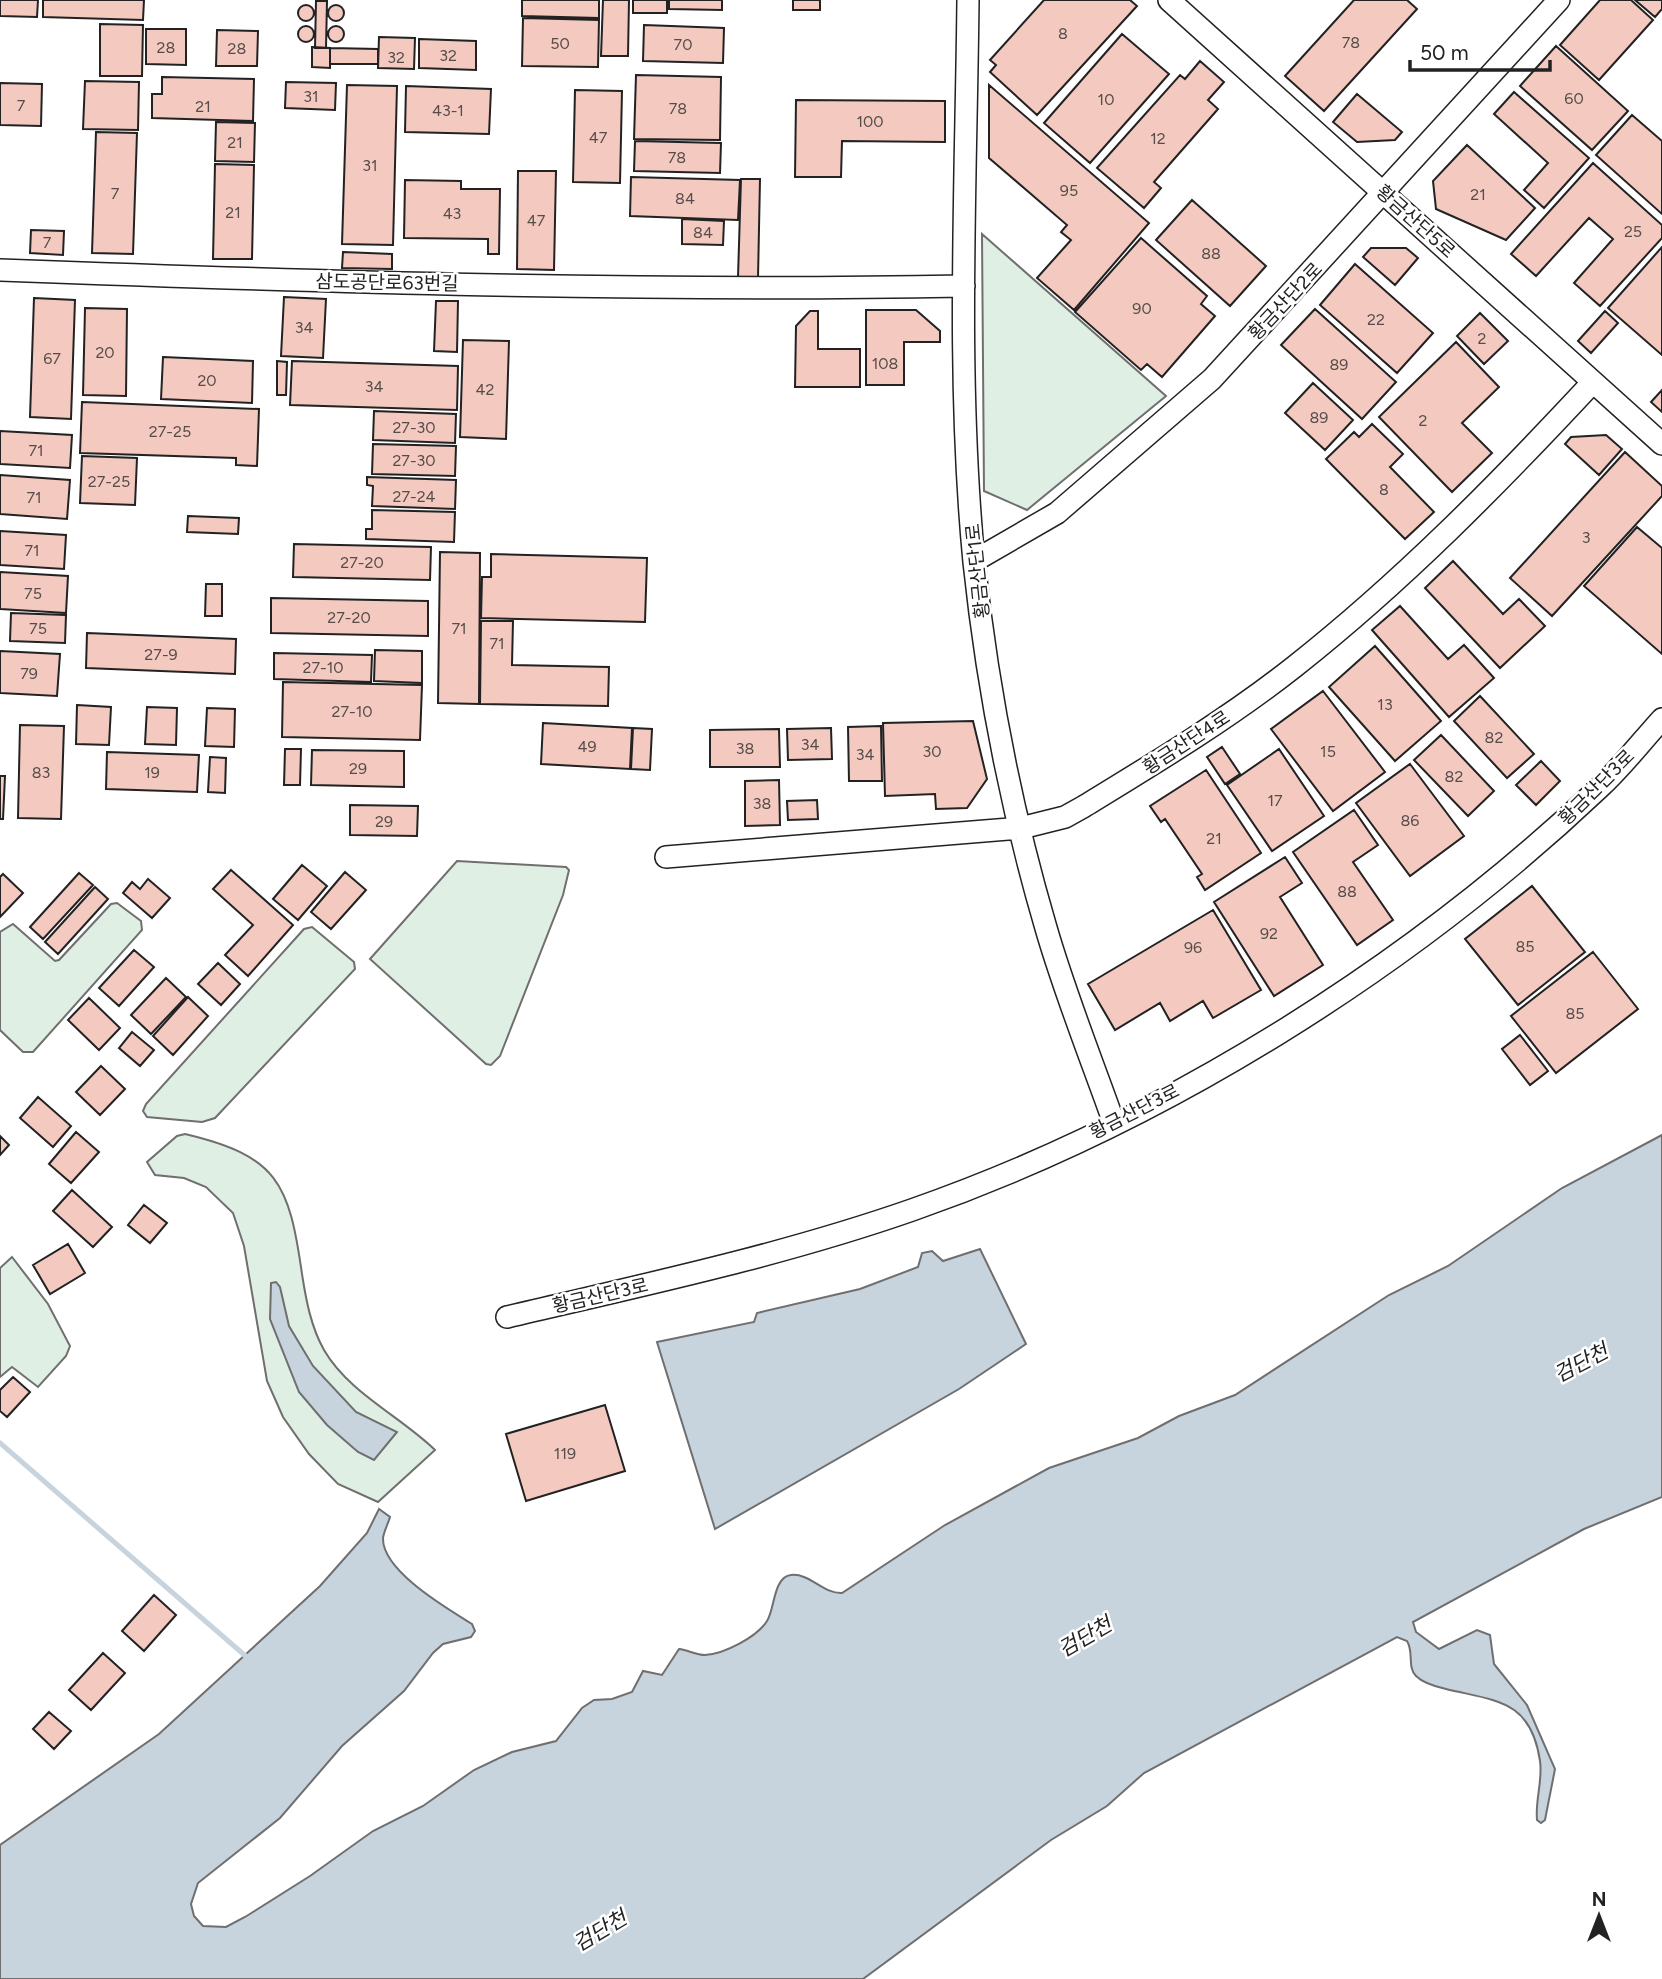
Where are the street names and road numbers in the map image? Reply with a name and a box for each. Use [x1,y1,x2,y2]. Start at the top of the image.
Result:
street label: 황금산단5로 [1371,180,1460,263]
street label: 황금산단2로 [1244,258,1327,345]
street label: 삼도공단로63번길 [315,270,459,295]
street label: 황금산단1로 [961,522,994,620]
street label: 황금산단4로 [1138,706,1234,779]
street label: 황금산단3로 [1554,745,1639,830]
street label: 황금산단3로 [1085,1079,1183,1144]
street label: 황금산단3로 [550,1273,650,1318]

